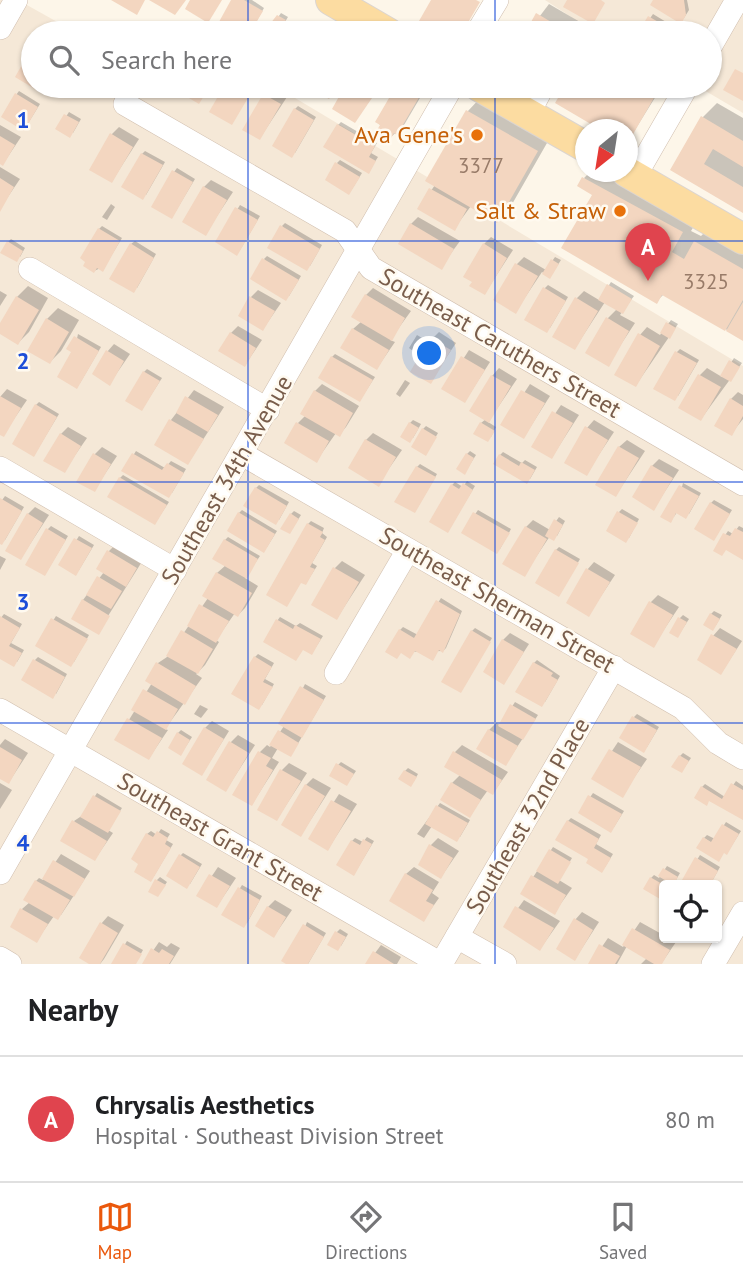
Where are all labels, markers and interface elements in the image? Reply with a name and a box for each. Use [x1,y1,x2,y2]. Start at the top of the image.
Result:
search box [21,21,722,98]
icon: search [45,41,83,79]
text: Search here [101,43,232,76]
text: 1 [16,105,30,134]
place label: Ava Gene's [354,119,463,150]
north arrow [575,119,638,182]
marker: Ava Gene's [469,127,485,143]
house number: 3377 [458,152,504,179]
place label: Salt & Straw [475,195,606,226]
marker: Salt & Straw [612,203,628,219]
pin: A [625,223,671,281]
street label: Southeast Caruthers Street [374,261,627,425]
house number: 3325 [683,268,729,295]
your location [412,336,446,370]
text: 2 [16,346,30,375]
street label: Southeast 34th Avenue [154,370,299,590]
street label: Southeast Sherman Street [374,519,621,680]
text: 3 [16,587,30,616]
street label: Southeast 32nd Place [459,712,596,920]
street label: Southeast Grant Street [112,765,329,908]
text: 4 [16,828,30,857]
map controls [659,880,722,943]
button: locate [659,880,722,943]
text: Nearby [28,990,118,1029]
text: Chrysalis Aesthetics [95,1088,314,1121]
text: A [44,1105,58,1134]
text: 80 m [665,1105,715,1134]
text: Hospital · Southeast Division Street [95,1121,444,1150]
tab: Map [96,1198,134,1264]
tab: Directions [325,1198,407,1264]
tab: Saved [599,1198,647,1264]

